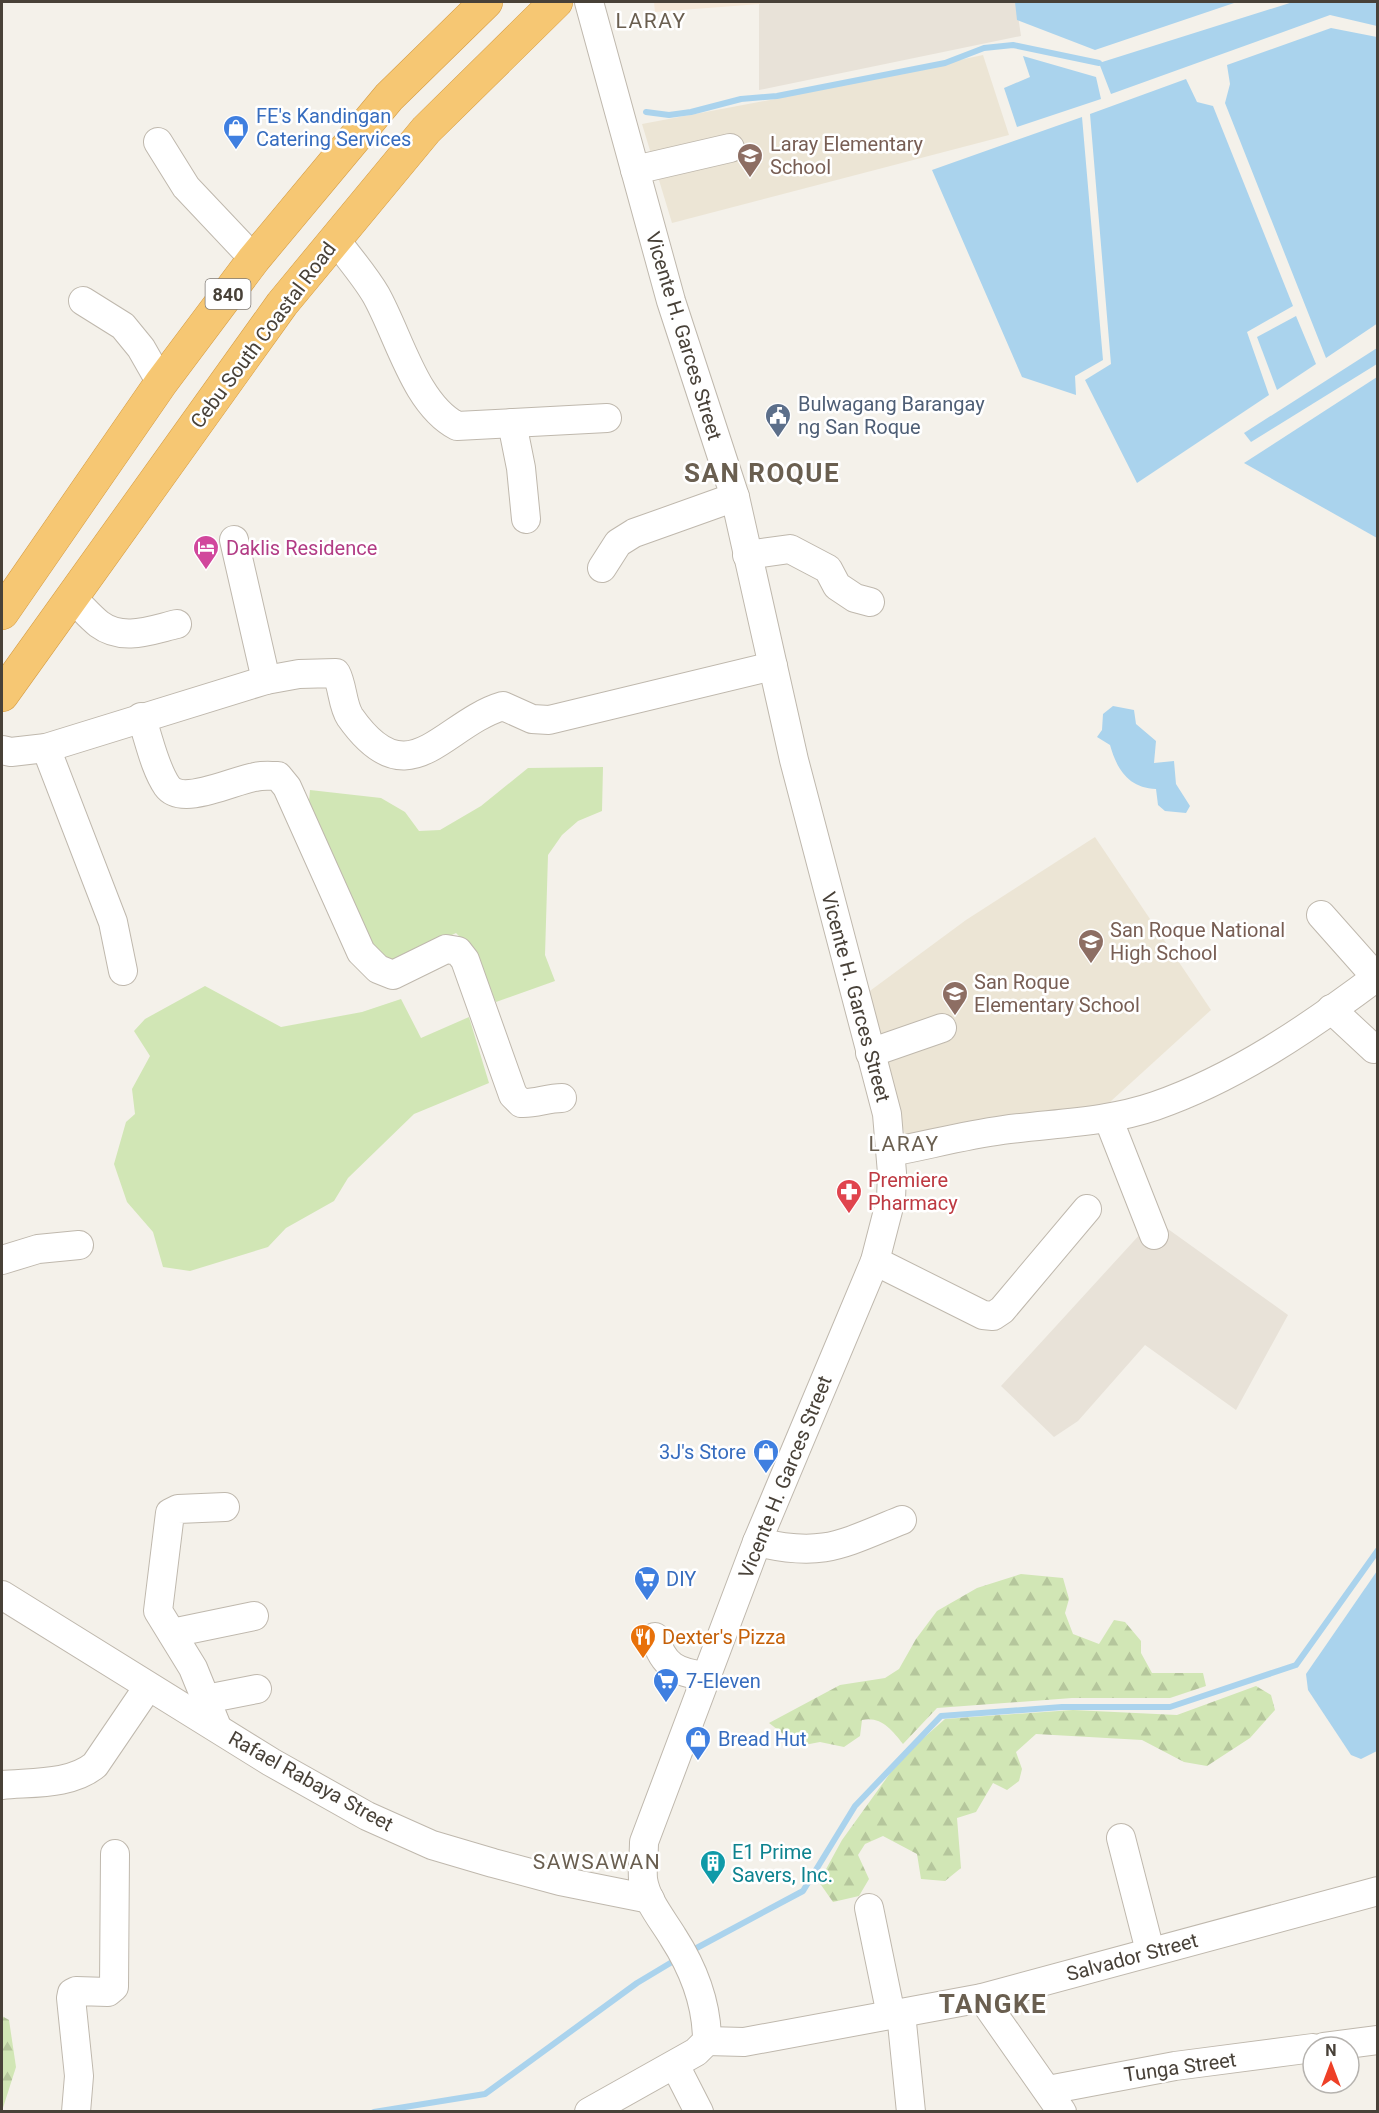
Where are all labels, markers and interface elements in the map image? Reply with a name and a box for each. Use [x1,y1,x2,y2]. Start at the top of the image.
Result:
district label: LARAY [616,9,687,33]
place label: FE's Kandingan Catering Services [256,104,411,151]
shop icon: FE's Kandingan Catering Services [221,113,251,151]
place label: Laray Elementary School [770,132,924,179]
school or university icon: Laray Elementary School [735,141,765,179]
street label: Vicente H. Garces Street [641,229,727,443]
street label: Cebu South Coastal Road [185,237,341,433]
road number: 840 [206,279,250,309]
place label: Bulwagang Barangay ng San Roque [798,392,985,439]
public building icon: Bulwagang Barangay ng San Roque [763,401,793,439]
district label: SAN ROQUE [684,458,840,488]
hotel icon: Daklis Residence [191,533,221,571]
place label: Daklis Residence [226,536,377,560]
street label: Vicente H. Garces Street [816,889,896,1105]
place label: San Roque National High School [1110,918,1285,965]
school or university icon: San Roque National High School [1076,927,1106,965]
place label: San Roque Elementary School [974,970,1140,1017]
school or university icon: San Roque Elementary School [940,979,970,1017]
district label: LARAY [869,1132,940,1156]
place label: Premiere Pharmacy [868,1168,958,1215]
pharmacy icon: Premiere Pharmacy [834,1177,864,1215]
street label: Vicente H. Garces Street [733,1372,837,1582]
shop icon: 3J's Store [751,1437,781,1475]
place label: 3J's Store [659,1440,746,1464]
supermarket icon: DIY [632,1564,662,1602]
place label: DIY [666,1567,696,1591]
restaurant icon: Dexter's Pizza [628,1622,658,1660]
place label: Dexter's Pizza [662,1625,786,1649]
supermarket icon: 7-Eleven [651,1666,681,1704]
place label: 7-Eleven [686,1669,761,1693]
shop icon: Bread Hut [683,1724,713,1762]
street label: Rafael Rabaya Street [224,1726,398,1836]
place label: Bread Hut [718,1727,807,1751]
place label: E1 Prime Savers, Inc. [732,1840,833,1887]
building icon: E1 Prime Savers, Inc. [698,1848,728,1886]
district label: SAWSAWAN [533,1850,661,1874]
street label: Salvador Street [1064,1928,1200,1986]
district label: TANGKE [939,1989,1047,2019]
north arrow [1301,2035,1361,2095]
text: N [1325,2041,1337,2060]
street label: Tunga Street [1122,2047,1238,2087]

